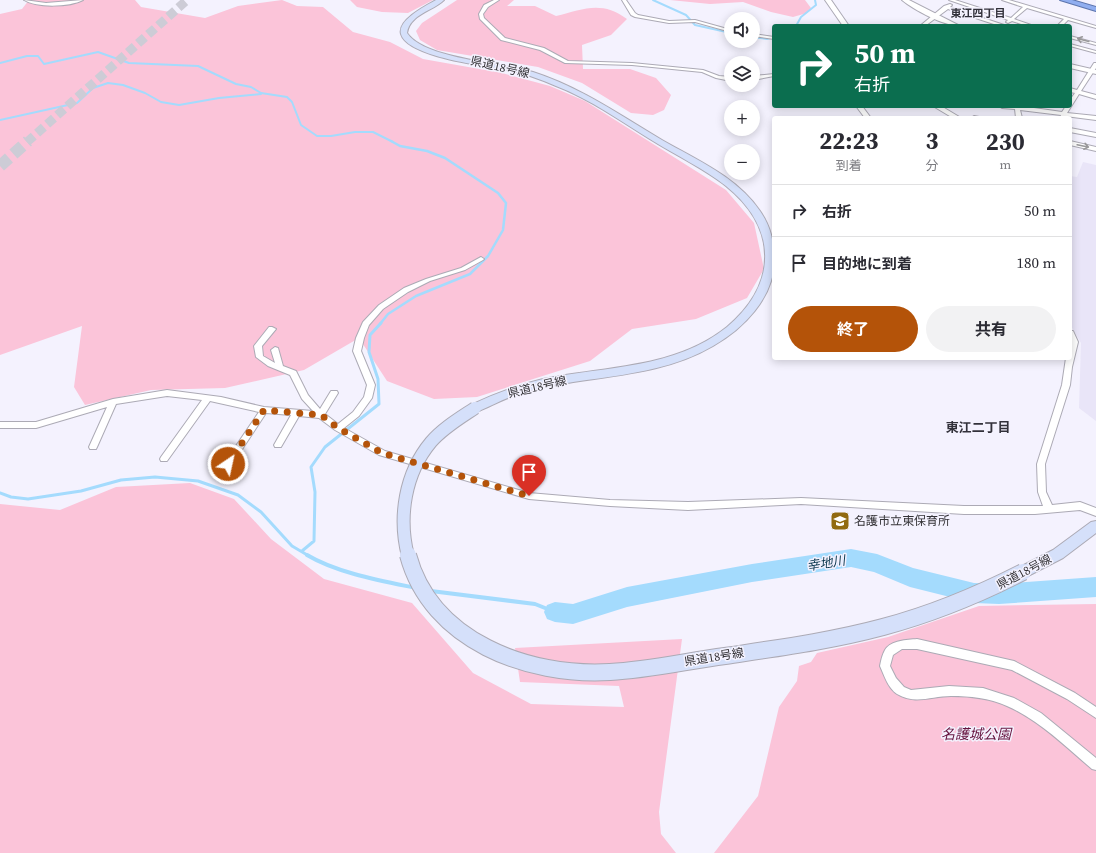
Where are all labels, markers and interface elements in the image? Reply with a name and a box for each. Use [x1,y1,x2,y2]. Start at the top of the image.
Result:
district label: 東江四丁目 [951,6,1006,21]
map controls [724,12,760,180]
button: sound [724,12,760,48]
text: 50 m [854,34,916,72]
one-way arrow [1077,36,1090,43]
icon: right [788,40,840,92]
street label: 県道18号線 [469,52,531,82]
button: layers [724,56,760,92]
text: 右折 [854,72,890,97]
button: + [724,100,760,136]
text: 22:23 [819,124,878,157]
text: 3 [926,124,939,157]
text: 230 [986,125,1025,158]
one-way arrow [1076,142,1089,150]
button: − [724,144,760,180]
text: m [999,156,1011,173]
text: 到着 [836,157,862,174]
text: 分 [926,157,939,174]
icon: right [788,200,810,222]
text: 50 m [1024,200,1056,221]
text: 右折 [822,201,852,222]
icon: arrive [788,252,810,274]
text: 180 m [1016,252,1056,273]
text: 目的地に到着 [822,253,912,274]
button: 終了 [788,306,918,352]
button: 共有 [926,306,1056,352]
street label: 県道18号線 [506,372,568,402]
district label: 東江二丁目 [945,419,1011,436]
position arrow [207,443,249,485]
pin [512,455,546,496]
icon: arrive [518,461,540,483]
school or university icon: 名護市立東保育所 [829,510,851,532]
place label: 名護市立東保育所 [854,513,950,529]
water label: 幸地川 [805,551,849,574]
street label: 県道18号線 [994,551,1054,593]
street label: 県道18号線 [683,644,745,670]
park label: 名護城公園 [941,724,1013,744]

